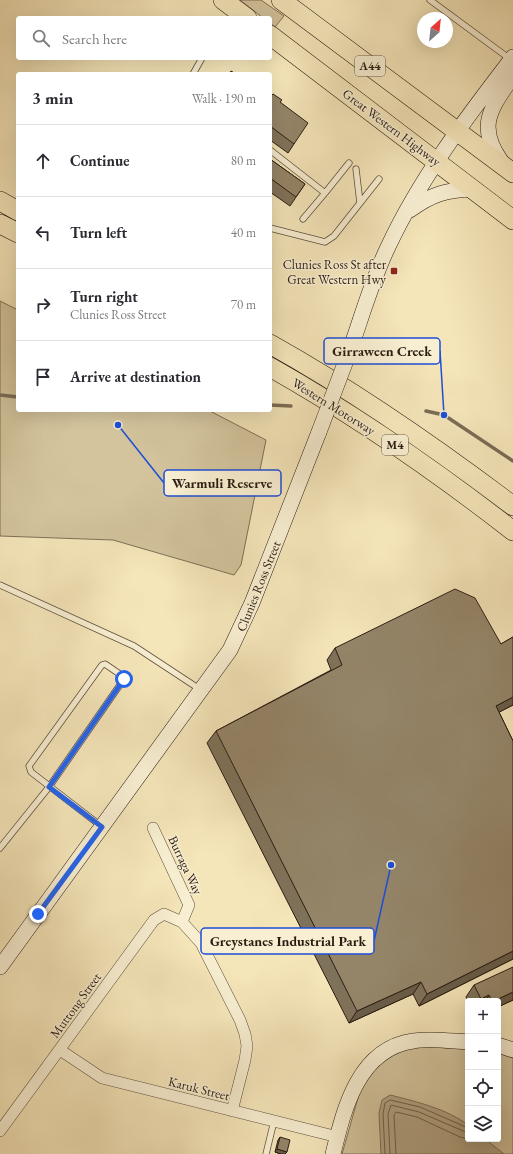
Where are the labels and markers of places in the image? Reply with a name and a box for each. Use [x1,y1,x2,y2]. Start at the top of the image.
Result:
place label: Clunies Ross St after Great Western Hwy [283,256,387,288]
marker: Clunies Ross St after Great Western Hwy [389,266,399,276]
callout: Girraween Creek [324,338,440,364]
callout: Warmuli Reserve [164,470,281,496]
callout: Greystanes Industrial Park [201,928,374,954]

